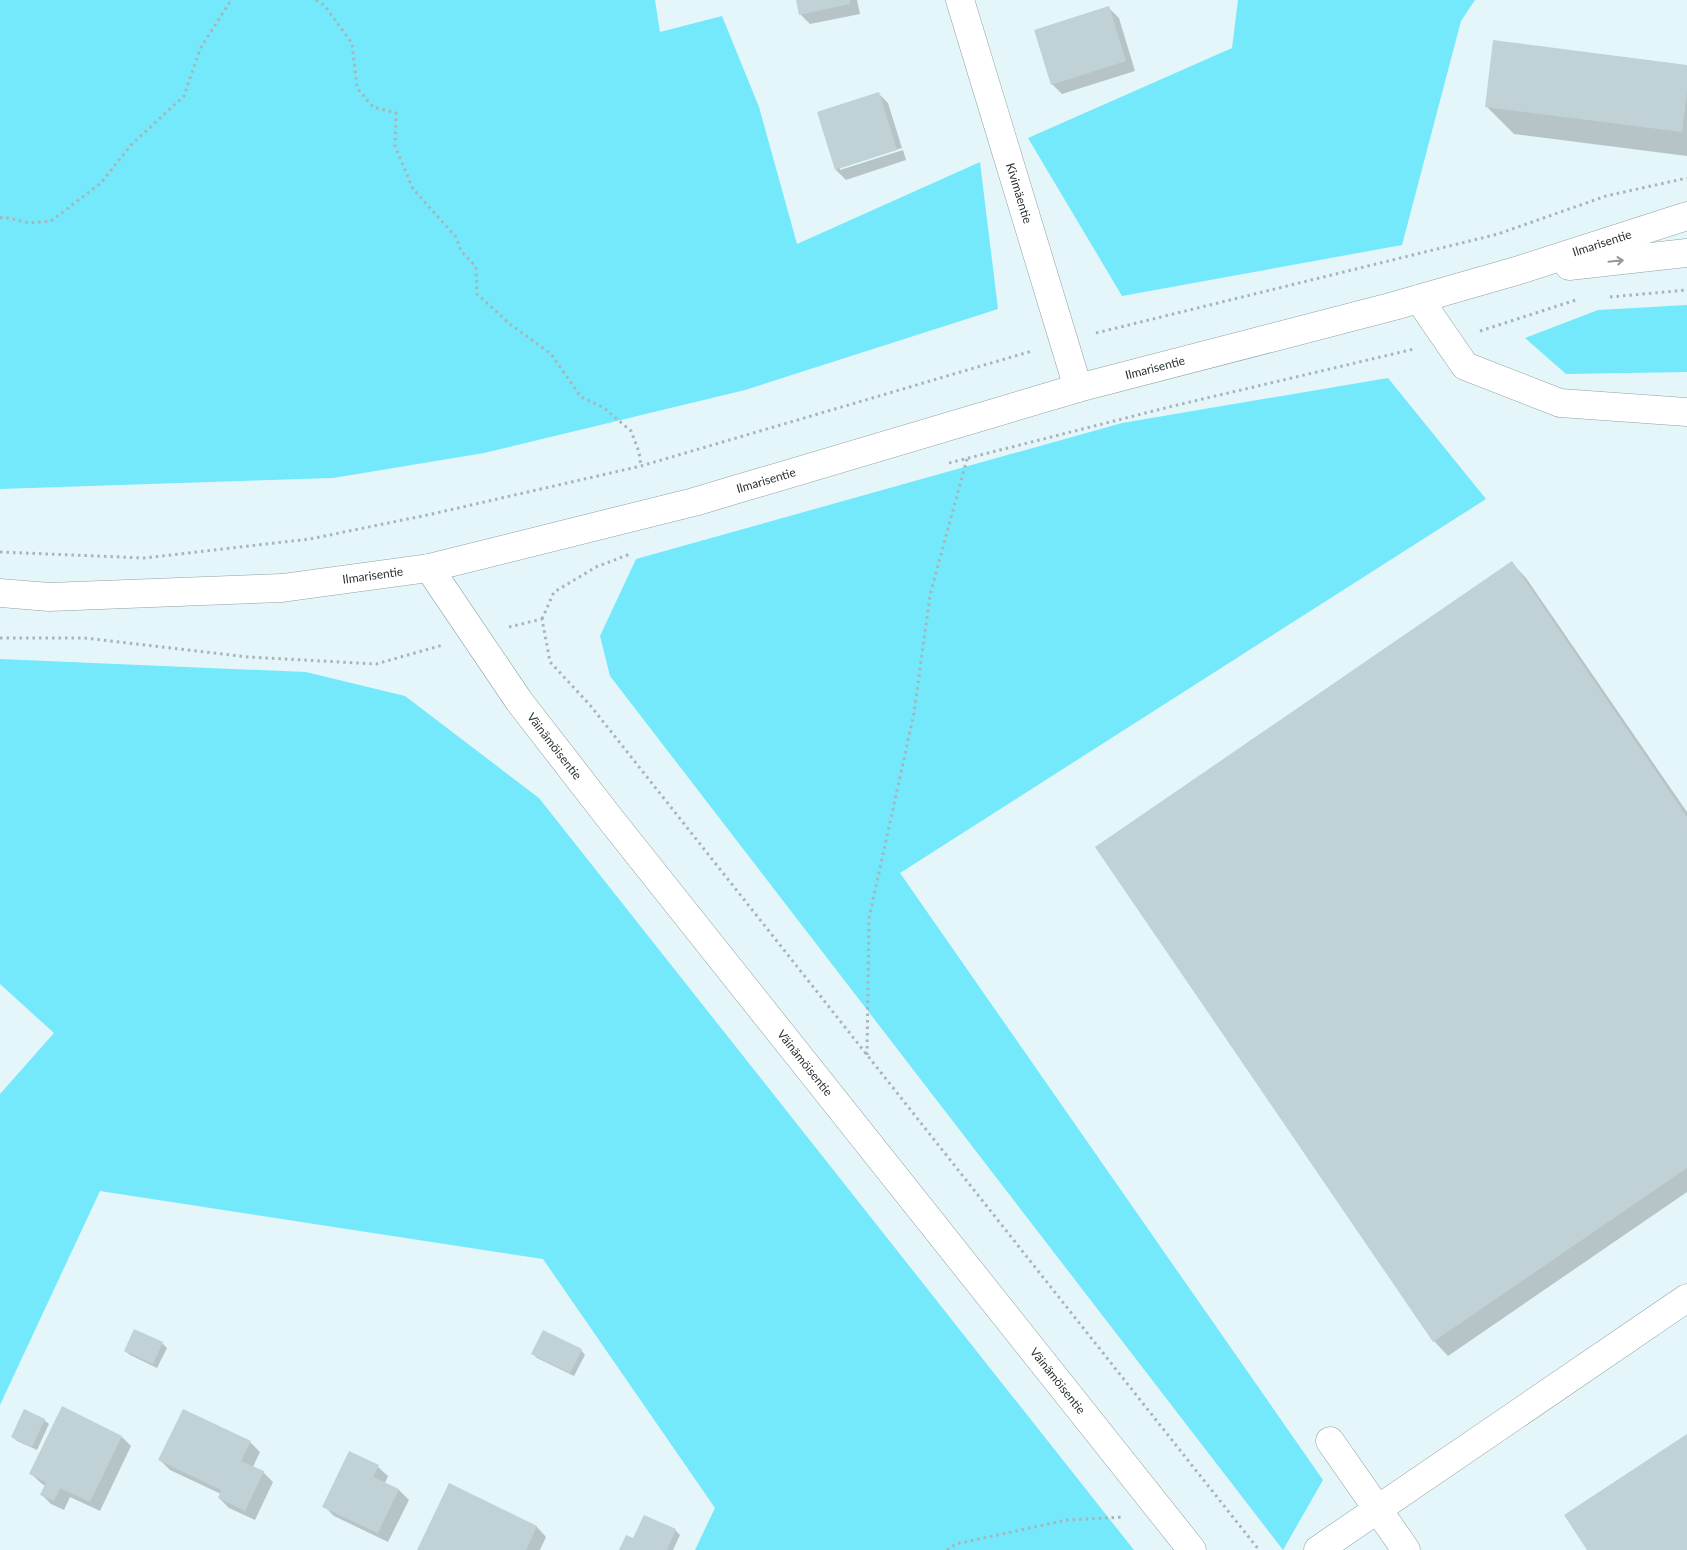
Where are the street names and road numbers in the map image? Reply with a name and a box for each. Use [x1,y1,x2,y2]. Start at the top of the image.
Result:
street label: Kivimäentie [1003,161,1036,225]
street label: Ilmarisentie [1570,226,1633,259]
street label: Ilmarisentie [1123,353,1186,382]
street label: Ilmarisentie [735,464,797,496]
street label: Ilmarisentie [341,564,404,587]
street label: Väinämöisentie [524,710,585,782]
street label: Väinämöisentie [774,1027,836,1099]
street label: Väinämöisentie [1027,1345,1089,1417]

